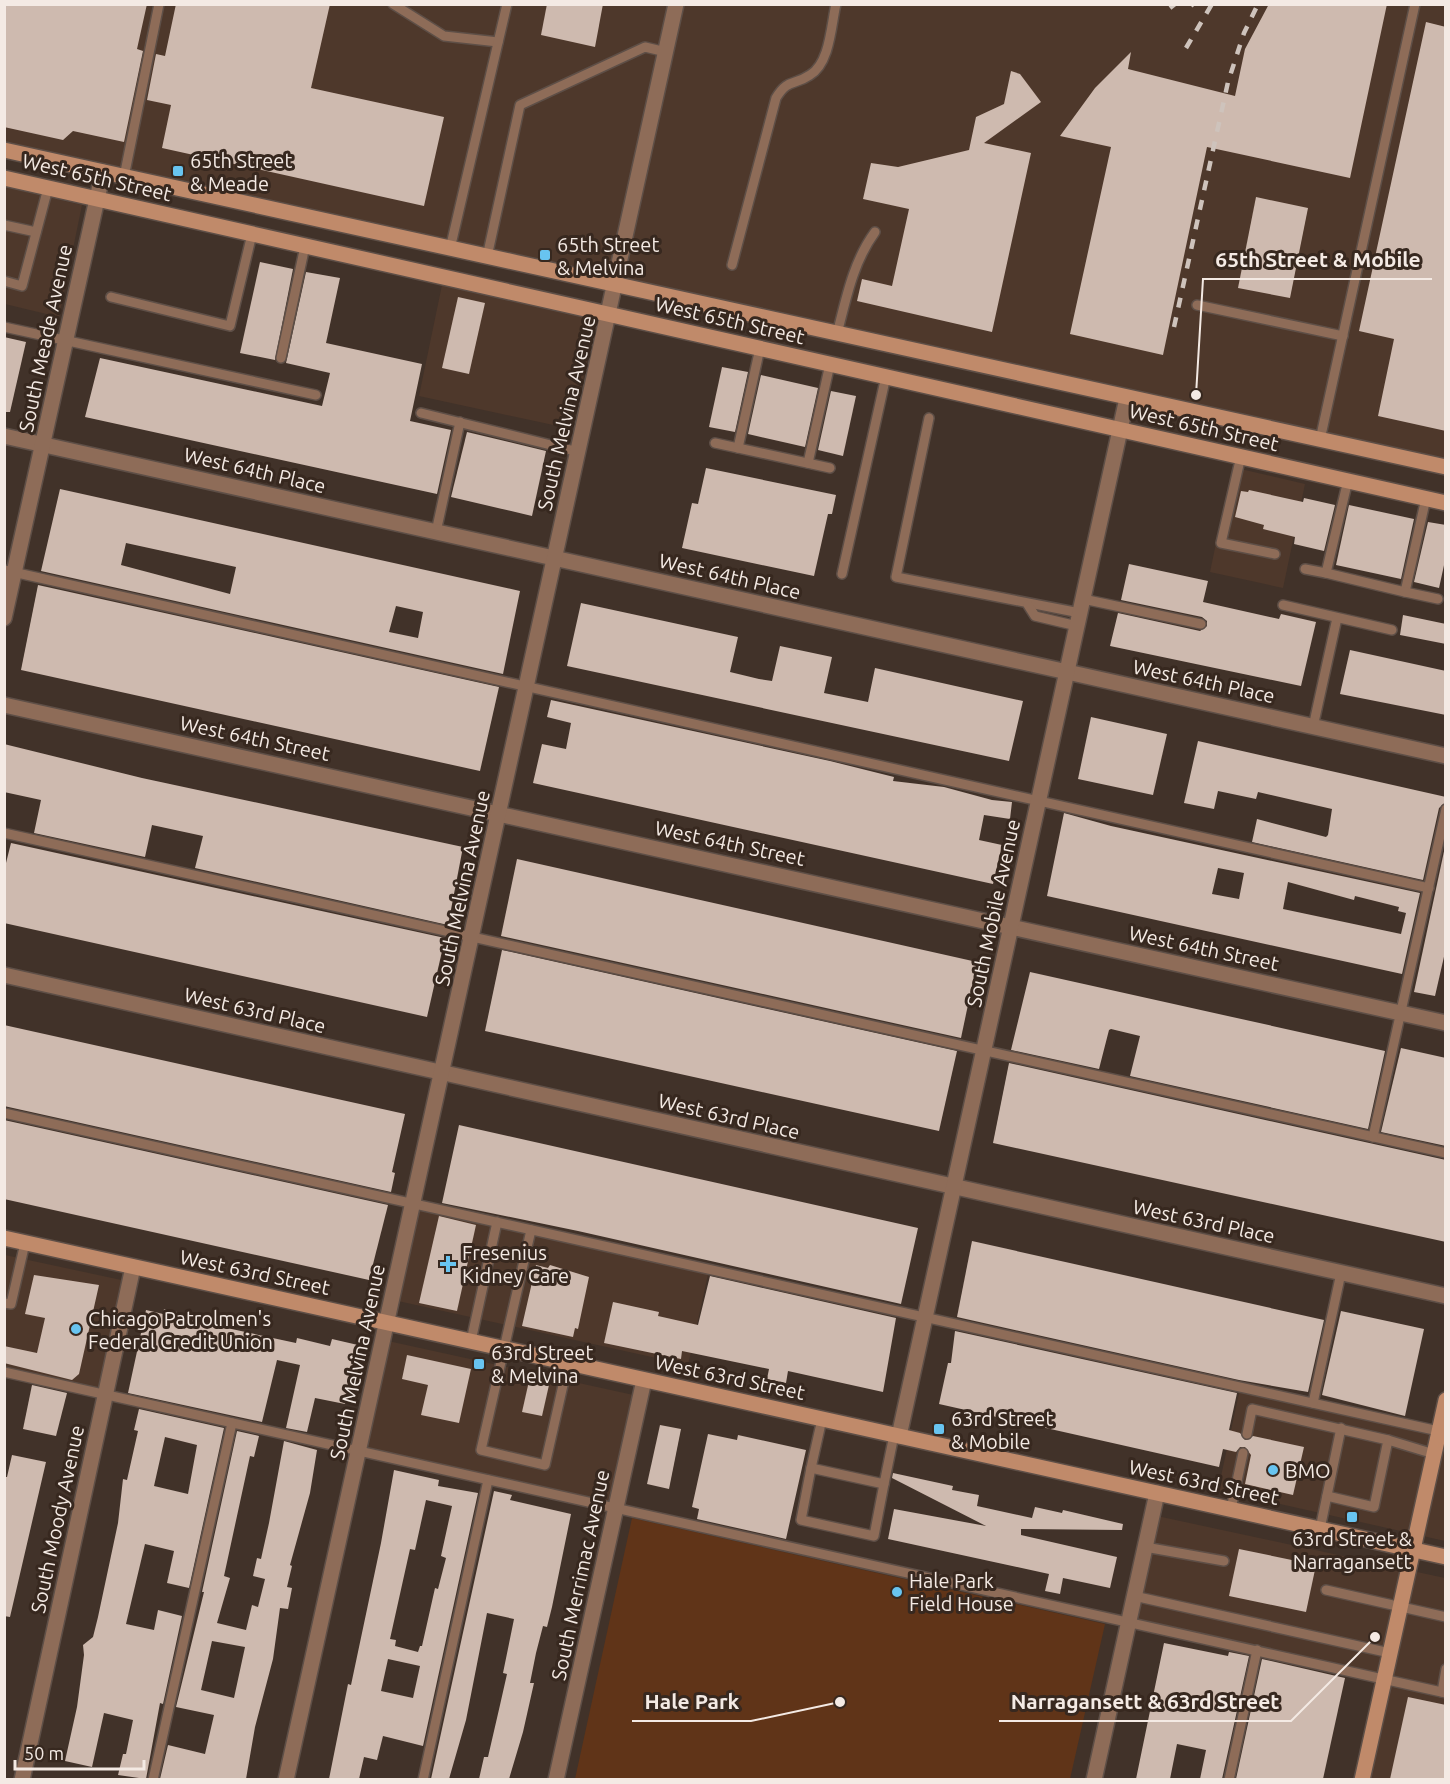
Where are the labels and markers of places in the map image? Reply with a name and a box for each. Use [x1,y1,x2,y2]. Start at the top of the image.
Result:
place label: 65th Street & Meade [190,149,292,195]
marker: 65th Street & Meade [171,164,185,178]
place label: 65th Street & Melvina [557,233,659,279]
callout: 65th Street & Mobile [1203,240,1432,279]
marker: 65th Street & Melvina [538,248,552,262]
place label: Fresenius Kidney Care [462,1241,569,1287]
marker: Fresenius Kidney Care [439,1255,457,1273]
place label: Chicago Patrolmen's Federal Credit Union [88,1307,273,1353]
marker: Chicago Patrolmen's Federal Credit Union [69,1322,83,1336]
place label: 63rd Street & Melvina [491,1341,593,1387]
marker: 63rd Street & Melvina [472,1357,486,1371]
place label: 63rd Street & Mobile [951,1407,1053,1453]
marker: 63rd Street & Mobile [932,1422,946,1436]
place label: BMO [1285,1459,1331,1482]
marker: BMO [1266,1463,1280,1477]
marker: 63rd Street & Narragansett [1345,1510,1359,1524]
place label: 63rd Street & Narragansett [1292,1527,1412,1573]
place label: Hale Park Field House [909,1569,1014,1615]
marker: Hale Park Field House [890,1585,904,1599]
callout: Hale Park [632,1682,751,1721]
callout: Narragansett & 63rd Street [999,1682,1291,1721]

